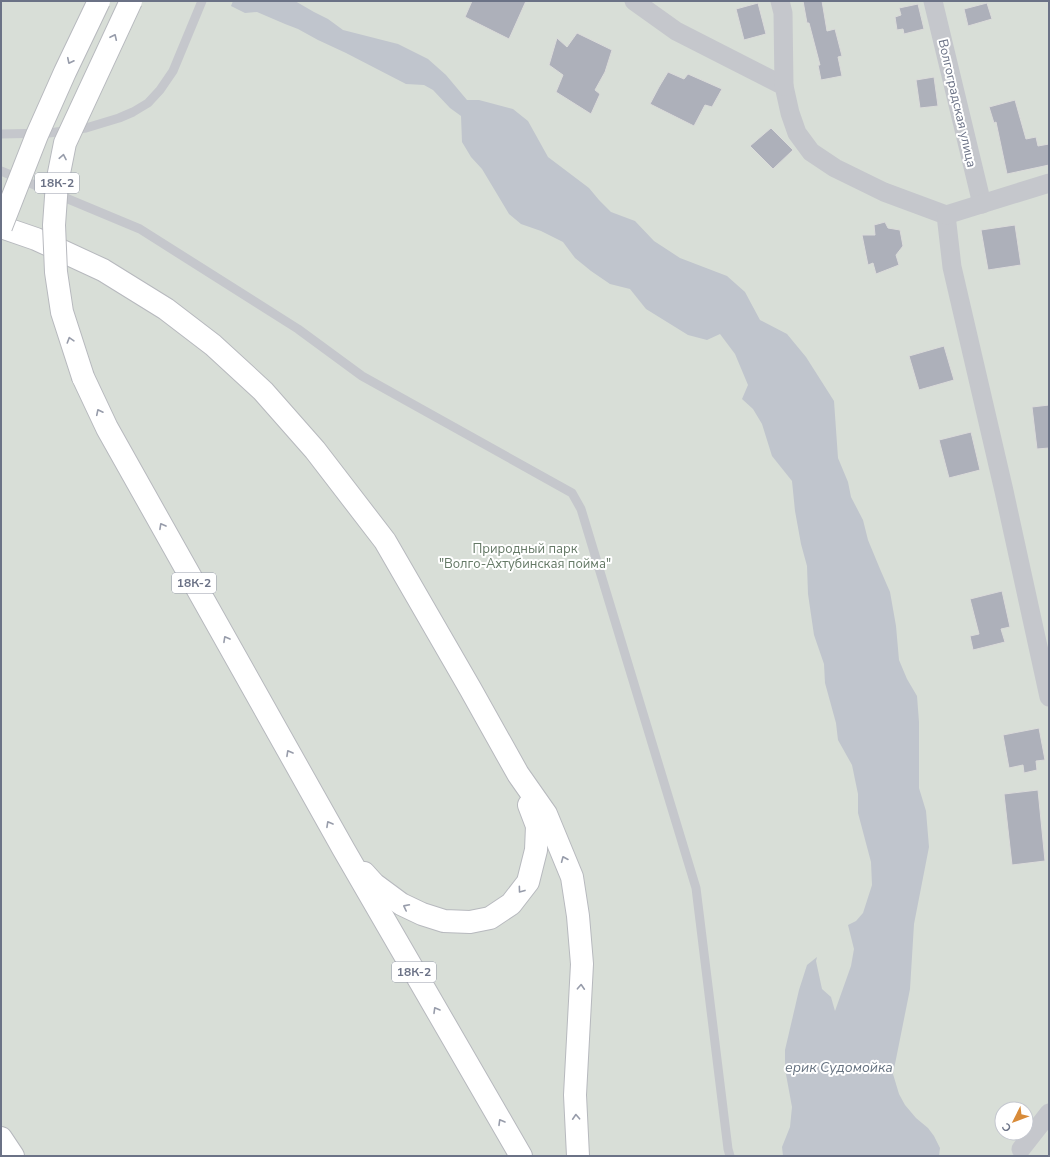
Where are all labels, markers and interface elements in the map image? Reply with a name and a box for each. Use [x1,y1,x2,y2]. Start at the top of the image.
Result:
one-way arrow [109,34,117,41]
street label: Волгоградская улица [934,37,981,169]
one-way arrow [67,57,75,65]
one-way arrow [58,153,66,160]
road number: 18К-2 [35,173,79,193]
one-way arrow [66,337,75,344]
one-way arrow [97,409,104,416]
one-way arrow [160,523,167,530]
park label: Природный парк "Волго-Ахтубинская пойма" [439,540,611,573]
road number: 18К-2 [172,573,216,593]
one-way arrow [223,636,230,643]
one-way arrow [287,750,294,757]
one-way arrow [327,821,334,828]
one-way arrow [561,856,569,864]
one-way arrow [519,886,526,893]
one-way arrow [403,904,410,911]
road number: 18К-2 [392,962,436,982]
one-way arrow [577,984,585,990]
one-way arrow [433,1007,440,1014]
water label: ерик Судомойка [785,1058,893,1077]
north arrow [994,1101,1034,1141]
one-way arrow [572,1114,581,1120]
one-way arrow [499,1119,506,1126]
text: С [999,1119,1015,1135]

